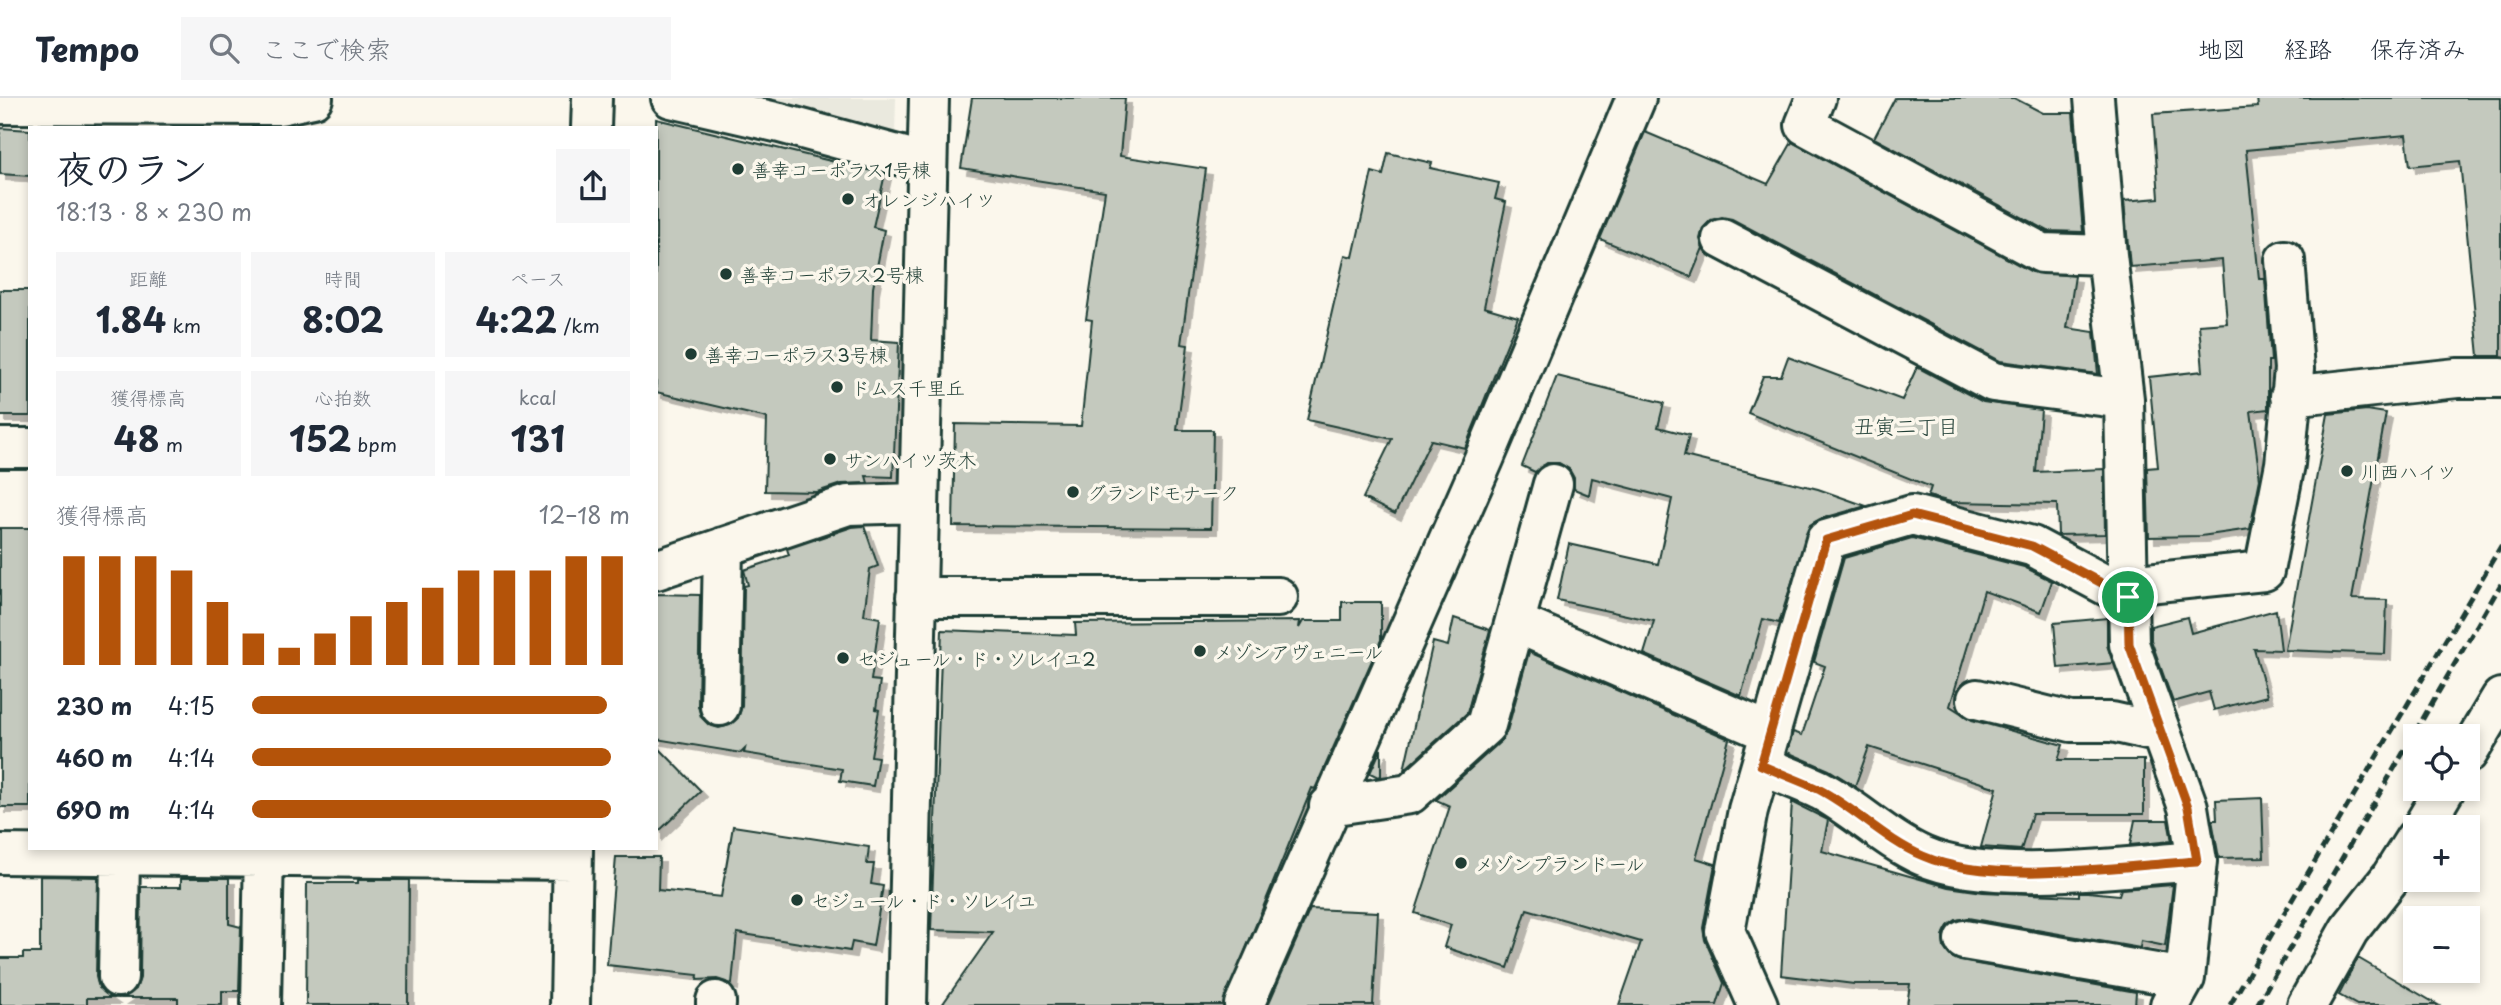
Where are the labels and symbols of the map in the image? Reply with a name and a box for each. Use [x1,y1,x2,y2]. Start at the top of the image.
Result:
place label: 善幸コーポラス1号棟 [752,155,931,183]
marker: 善幸コーポラス1号棟 [730,161,746,177]
place label: オレンジハイツ [862,185,995,213]
marker: オレンジハイツ [840,191,856,207]
place label: 善幸コーポラス2号棟 [740,260,924,288]
marker: 善幸コーポラス2号棟 [718,266,734,282]
place label: 善幸コーポラス3号棟 [705,340,888,368]
marker: 善幸コーポラス3号棟 [683,346,699,362]
place label: ドムス千里丘 [851,373,965,401]
marker: ドムス千里丘 [829,379,845,395]
district label: 丑寅二丁目 [1854,409,1959,441]
place label: サンハイツ茨木 [844,445,976,473]
marker: サンハイツ茨木 [822,451,838,467]
place label: 川西ハイツ [2361,457,2456,485]
marker: 川西ハイツ [2339,463,2355,479]
place label: グランドモナーク [1087,478,1239,506]
marker: グランドモナーク [1065,484,1081,500]
pin [2098,567,2158,627]
place label: メゾンアヴェニール [1214,637,1383,665]
marker: メゾンアヴェニール [1192,643,1208,659]
place label: セジュール・ド・ソレイユ2 [857,644,1096,672]
marker: セジュール・ド・ソレイユ2 [835,650,851,666]
place label: メゾンプランドール [1475,849,1645,877]
marker: メゾンプランドール [1453,855,1469,871]
place label: セジュール・ド・ソレイユ [811,886,1036,914]
marker: セジュール・ド・ソレイユ [789,892,805,908]

